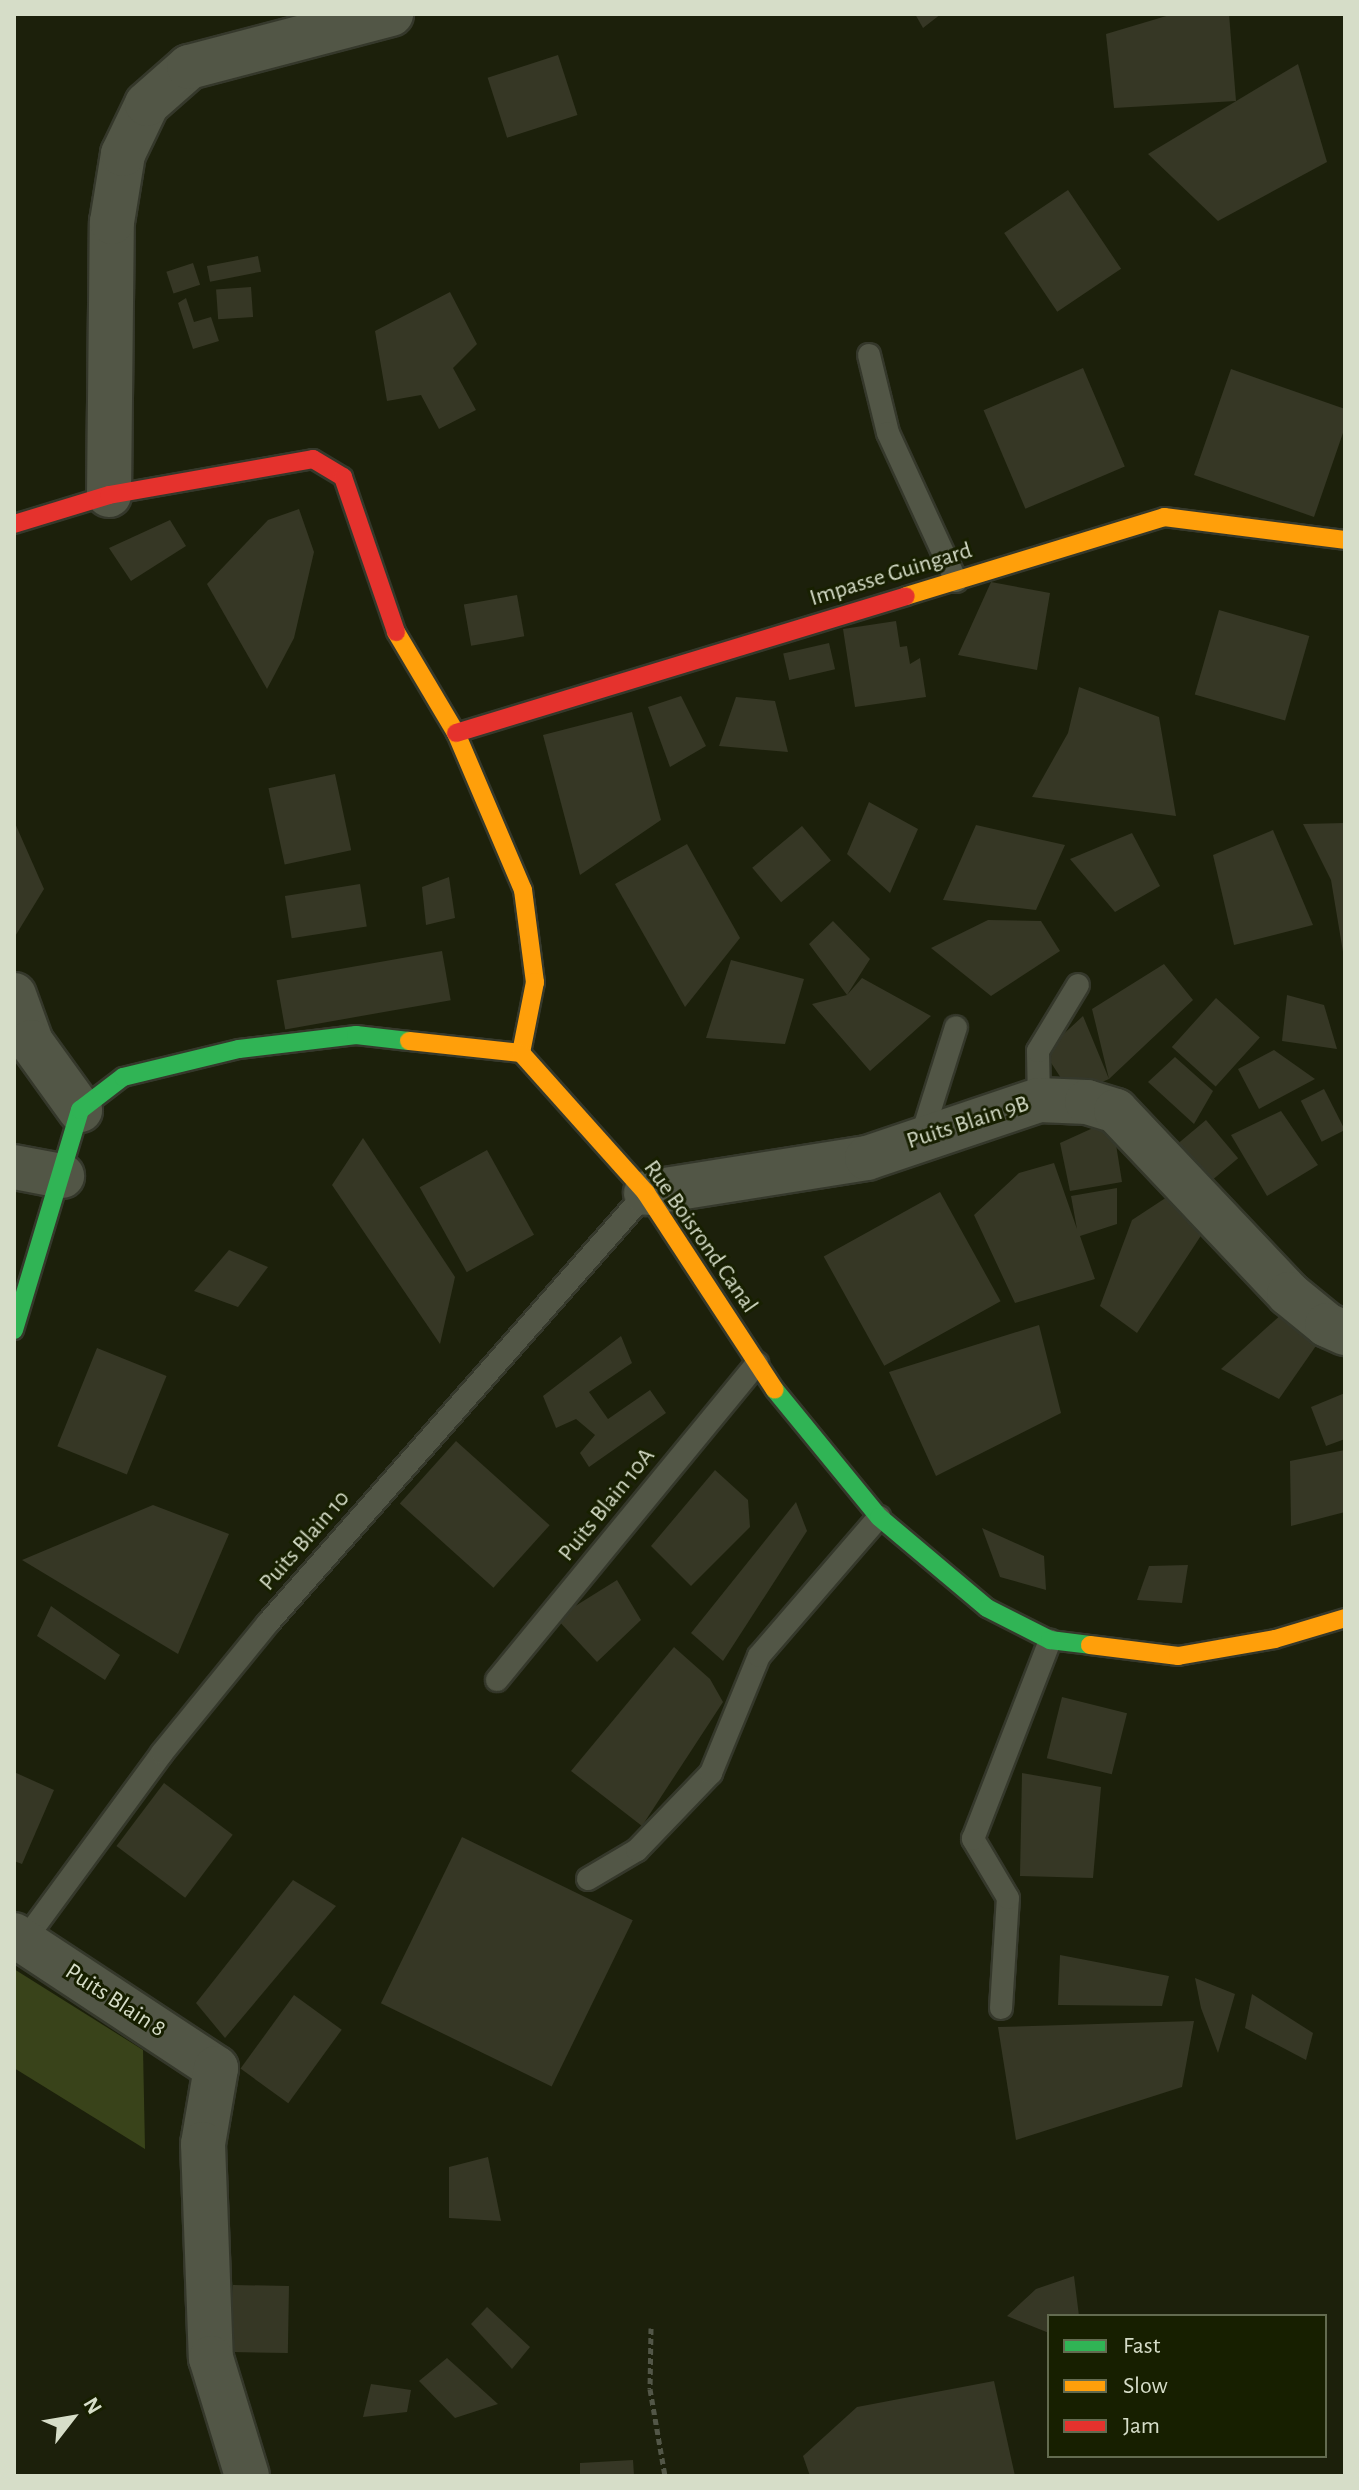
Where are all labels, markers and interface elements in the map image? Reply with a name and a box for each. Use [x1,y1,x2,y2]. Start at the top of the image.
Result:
street label: Impasse Guingard [806,537,976,613]
street label: Puits Blain 9B [903,1090,1033,1156]
street label: Rue Boisrond Canal [637,1155,763,1319]
street label: Puits Blain 10A [553,1442,661,1568]
street label: Puits Blain 10 [254,1485,356,1597]
street label: Puits Blain 8 [59,1958,171,2044]
legend [1047,2314,1327,2458]
text: Fast [1123,2334,1160,2358]
text: Slow [1123,2374,1168,2398]
north arrow [32,2378,112,2458]
text: N [79,2393,106,2418]
text: Jam [1123,2414,1160,2438]

